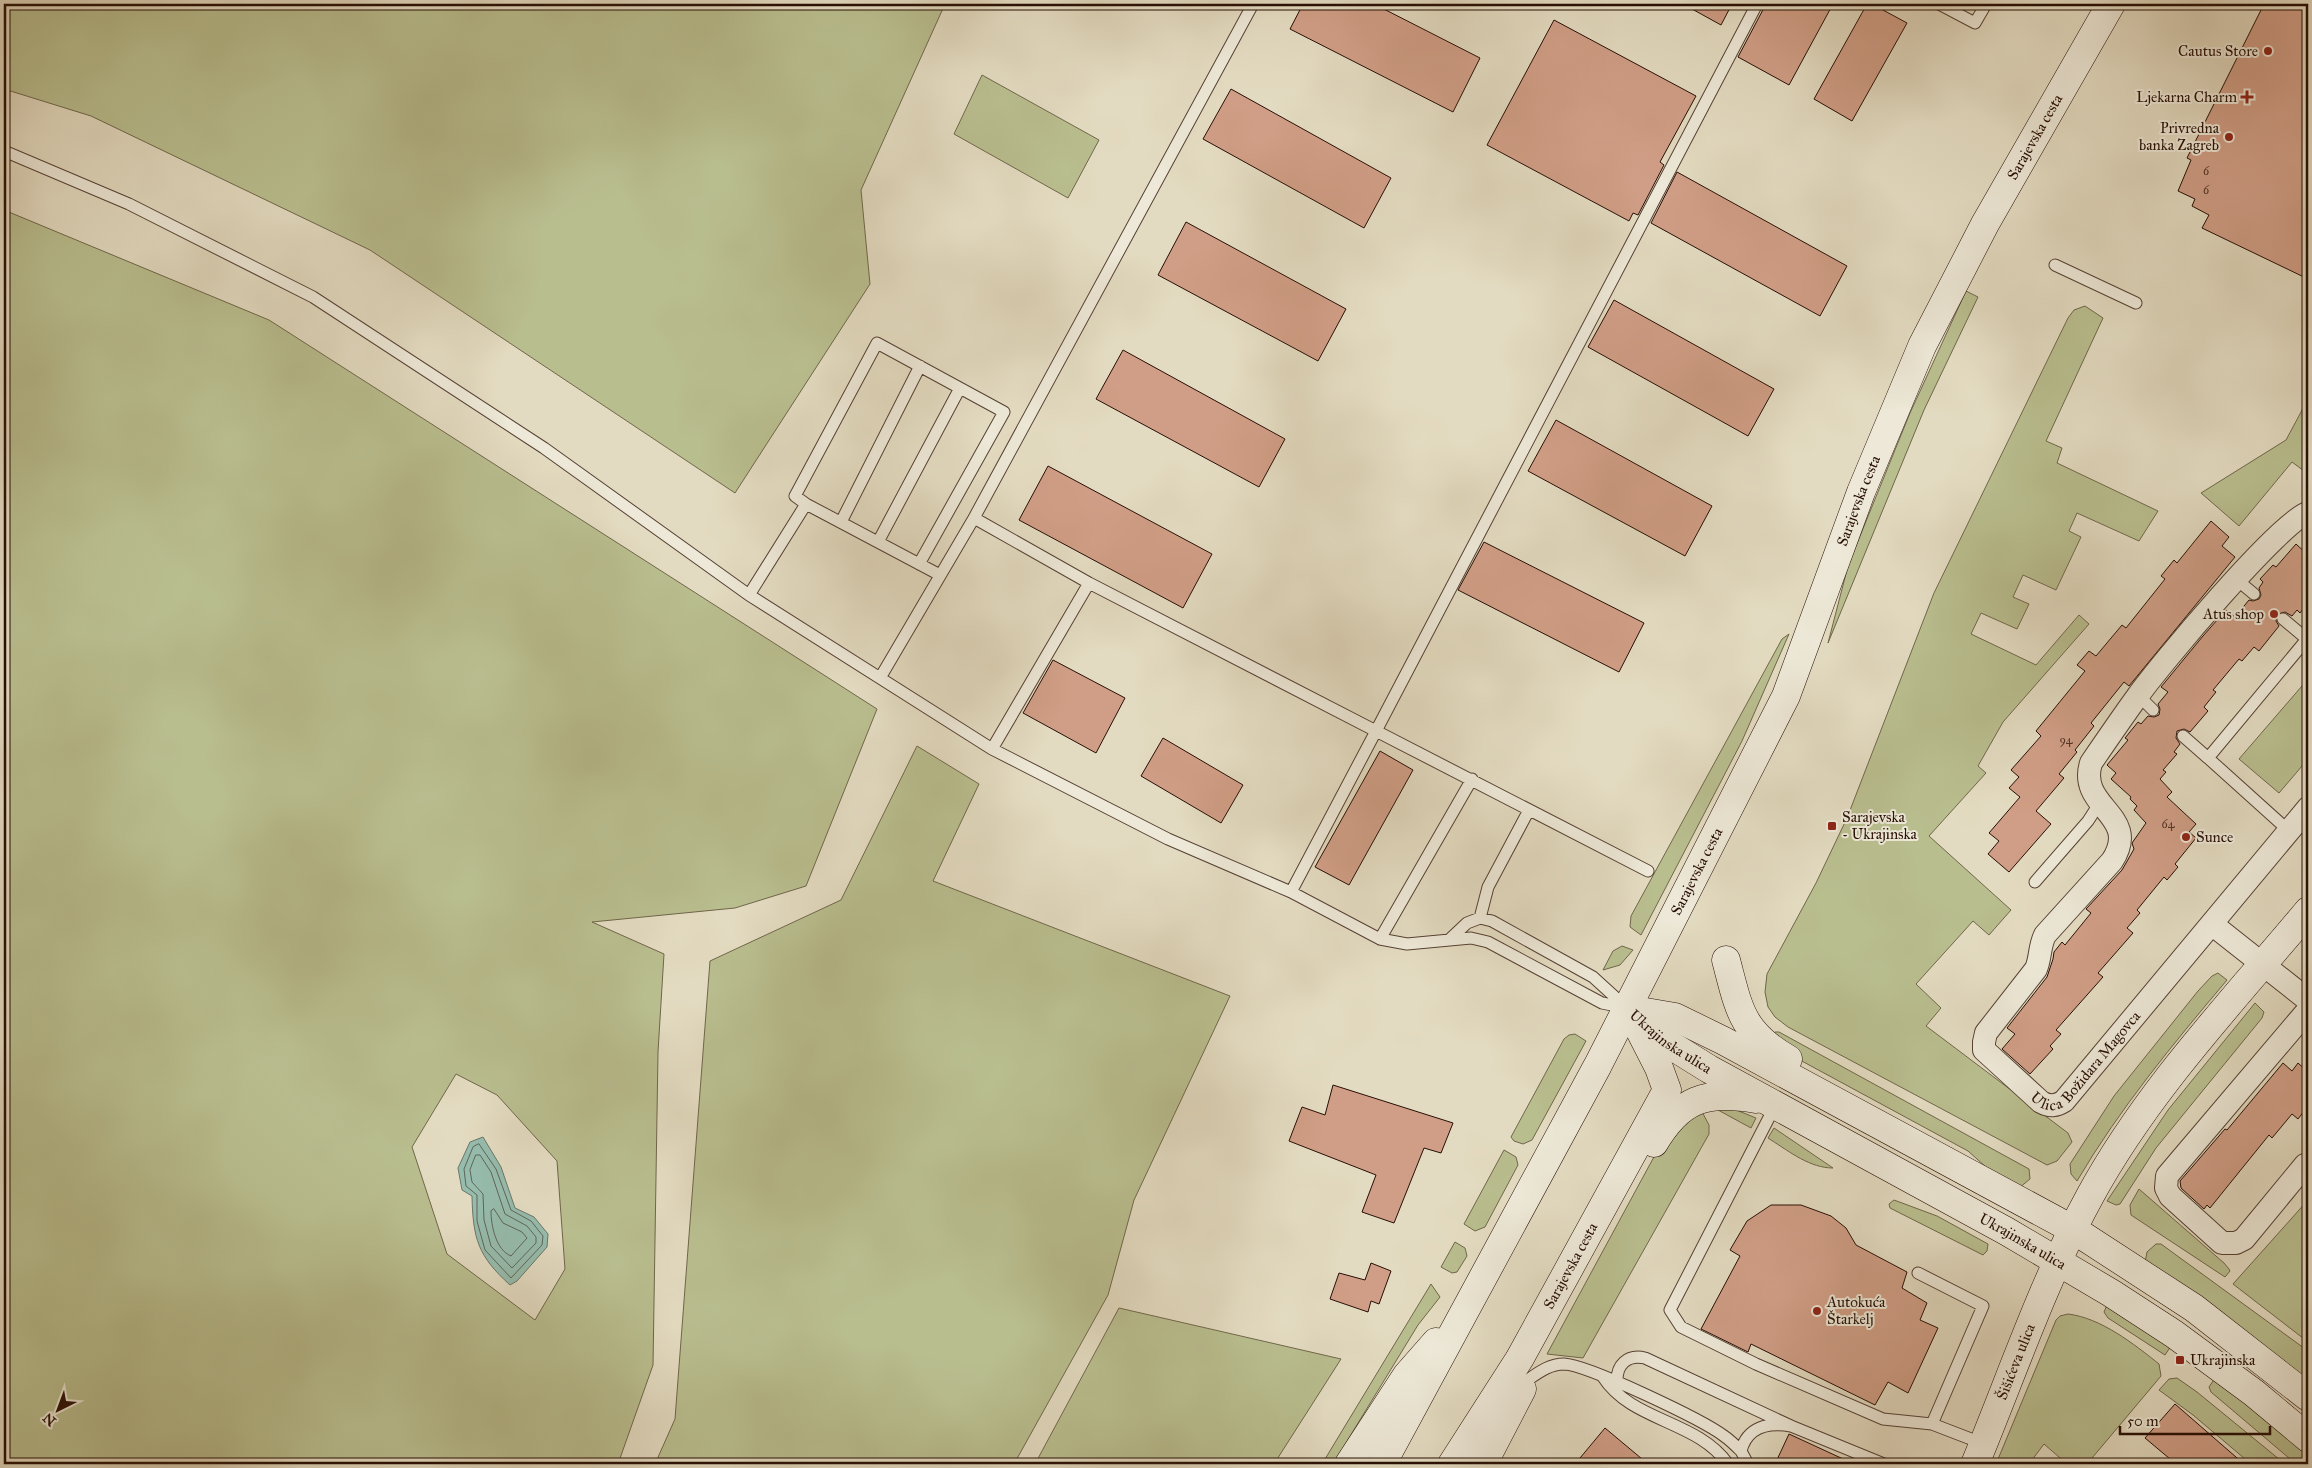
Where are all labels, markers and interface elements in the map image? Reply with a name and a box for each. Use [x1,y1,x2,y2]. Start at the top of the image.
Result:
place label: Cautus Store [2178,42,2258,60]
marker: Cautus Store [2262,45,2274,57]
place label: Ljekarna Charm [2136,88,2237,106]
street label: Sarajevska cesta [2003,90,2067,183]
marker: Ljekarna Charm [2241,91,2253,103]
place label: Privredna banka Zagreb [2139,119,2220,154]
marker: Privredna banka Zagreb [2223,131,2235,143]
house number: 6 [2203,164,2210,178]
house number: 6 [2203,183,2210,197]
street label: Sarajevska cesta [1833,452,1884,549]
place label: Atus shop [2202,605,2264,623]
marker: Atus shop [2268,608,2280,620]
house number: 94 [2059,733,2073,747]
place label: Sarajevska - Ukrajinska [1842,808,1917,843]
house number: 64 [2162,817,2175,831]
marker: Sarajevska - Ukrajinska [1826,820,1838,832]
street label: Sarajevska cesta [1667,824,1727,918]
place label: Sunce [2196,828,2233,846]
marker: Sunce [2180,831,2192,843]
street label: Ukrajinska ulica [1626,1006,1716,1078]
street label: Ulica Božidara Magovca [2027,1007,2145,1114]
street label: Ukrajinska ulica [1976,1209,2070,1274]
street label: Sarajevska cesta [1540,1219,1602,1312]
place label: Autokuća Štarkelj [1826,1293,1886,1328]
marker: Autokuća Štarkelj [1811,1305,1823,1317]
street label: Šišićeva ulica [1992,1320,2039,1403]
place label: Ukrajinska [2190,1351,2256,1369]
marker: Ukrajinska [2174,1354,2186,1366]
north arrow [32,1386,82,1436]
scale bar [2120,1403,2270,1435]
text: N [39,1409,60,1430]
text: 50 m [2127,1412,2159,1430]

